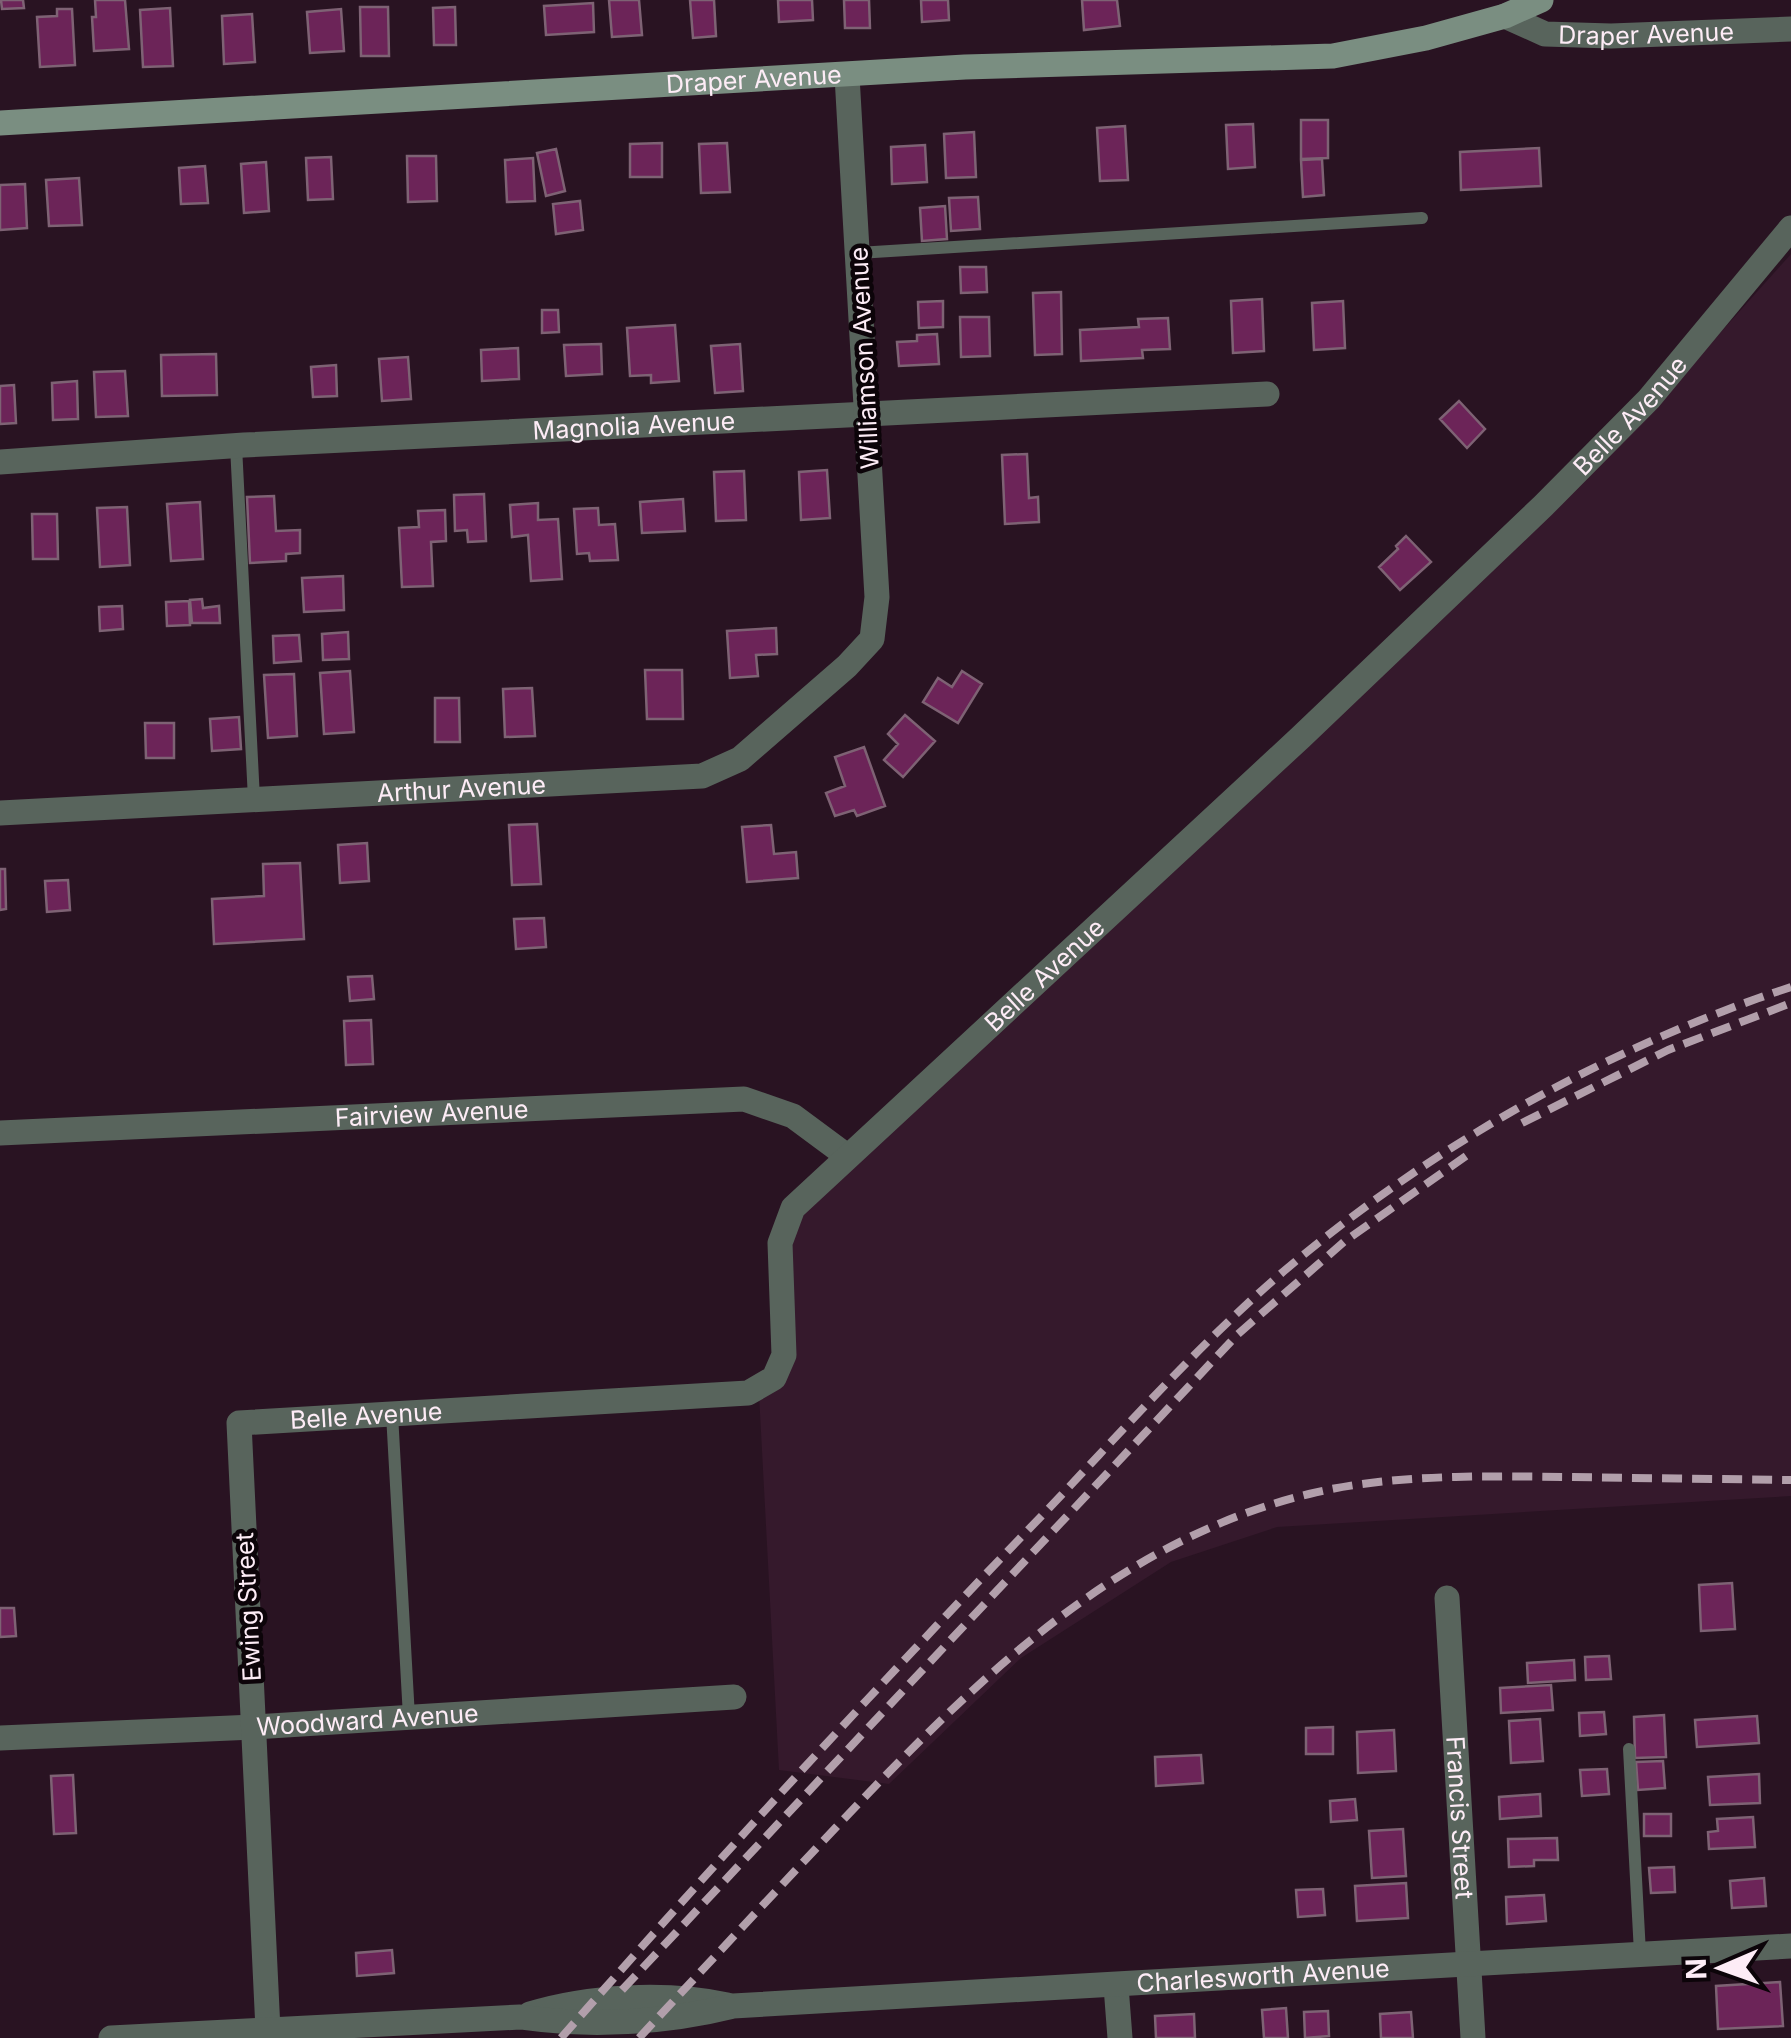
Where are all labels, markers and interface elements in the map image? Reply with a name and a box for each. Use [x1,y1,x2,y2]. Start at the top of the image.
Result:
street label: Draper Avenue [1558,16,1734,51]
street label: Draper Avenue [665,59,842,99]
street label: Williamson Avenue [843,246,885,470]
street label: Belle Avenue [1567,350,1693,481]
street label: Magnolia Avenue [532,406,736,446]
street label: Arthur Avenue [376,769,547,808]
street label: Belle Avenue [978,912,1111,1038]
street label: Fairview Avenue [334,1094,529,1133]
street label: Belle Avenue [289,1396,443,1435]
street label: Ewing Street [229,1532,267,1682]
street label: Woodward Avenue [256,1698,479,1742]
street label: Francis Street [1440,1735,1480,1900]
north arrow [1671,1918,1771,2018]
street label: Charlesworth Avenue [1136,1953,1390,1998]
text: N [1679,1958,1713,1980]

